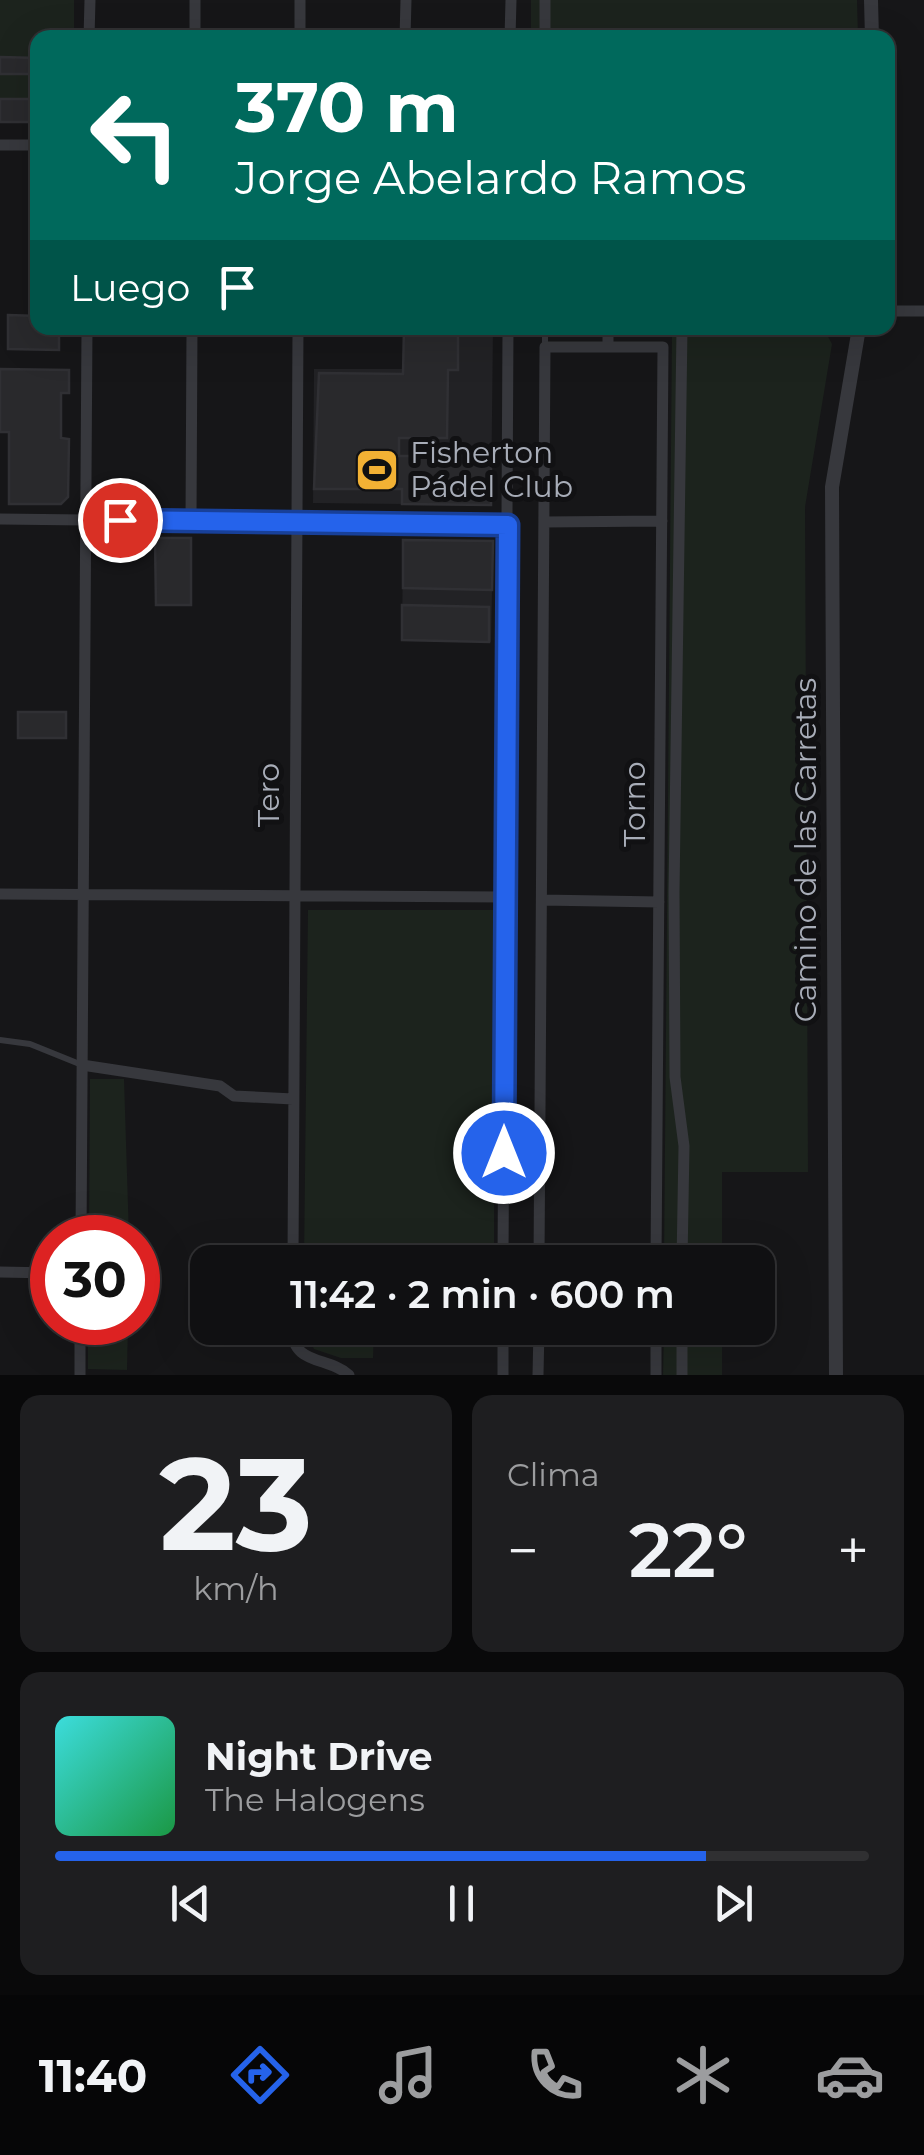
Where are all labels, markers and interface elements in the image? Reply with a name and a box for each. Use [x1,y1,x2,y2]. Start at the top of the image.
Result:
text: 370 m [235,64,459,150]
icon: left [70,70,200,200]
text: Jorge Abelardo Ramos [235,150,746,205]
icon: arrive [210,260,265,315]
text: Luego [70,264,190,311]
place label: Fisherton Pádel Club [410,434,573,505]
sports icon: Fisherton Pádel Club [354,447,400,493]
pin [78,478,163,563]
icon: arrive [93,493,148,548]
street label: Camino de las Carretas [787,678,824,1022]
street label: Torno [616,761,653,847]
street label: Tero [250,763,287,827]
position arrow [452,1101,556,1205]
speed limit sign: 30 [30,1215,160,1345]
text: 11:42 · 2 min · 600 m [290,1271,675,1318]
text: 23 [159,1424,313,1583]
text: Clima [507,1455,600,1494]
text: 22° [629,1504,747,1596]
text: − [507,1517,539,1584]
text: + [837,1517,869,1584]
text: km/h [193,1569,279,1608]
text: Night Drive [205,1733,432,1780]
text: The Halogens [205,1780,425,1819]
icon: previous [163,1876,218,1931]
icon: pause [434,1876,489,1931]
icon: next [706,1876,761,1931]
icon: directions [225,2040,295,2110]
icon: music [373,2040,443,2110]
icon: phone [520,2040,590,2110]
icon: climate [668,2040,738,2110]
icon: car [815,2040,885,2110]
text: 11:40 [39,2048,147,2103]

